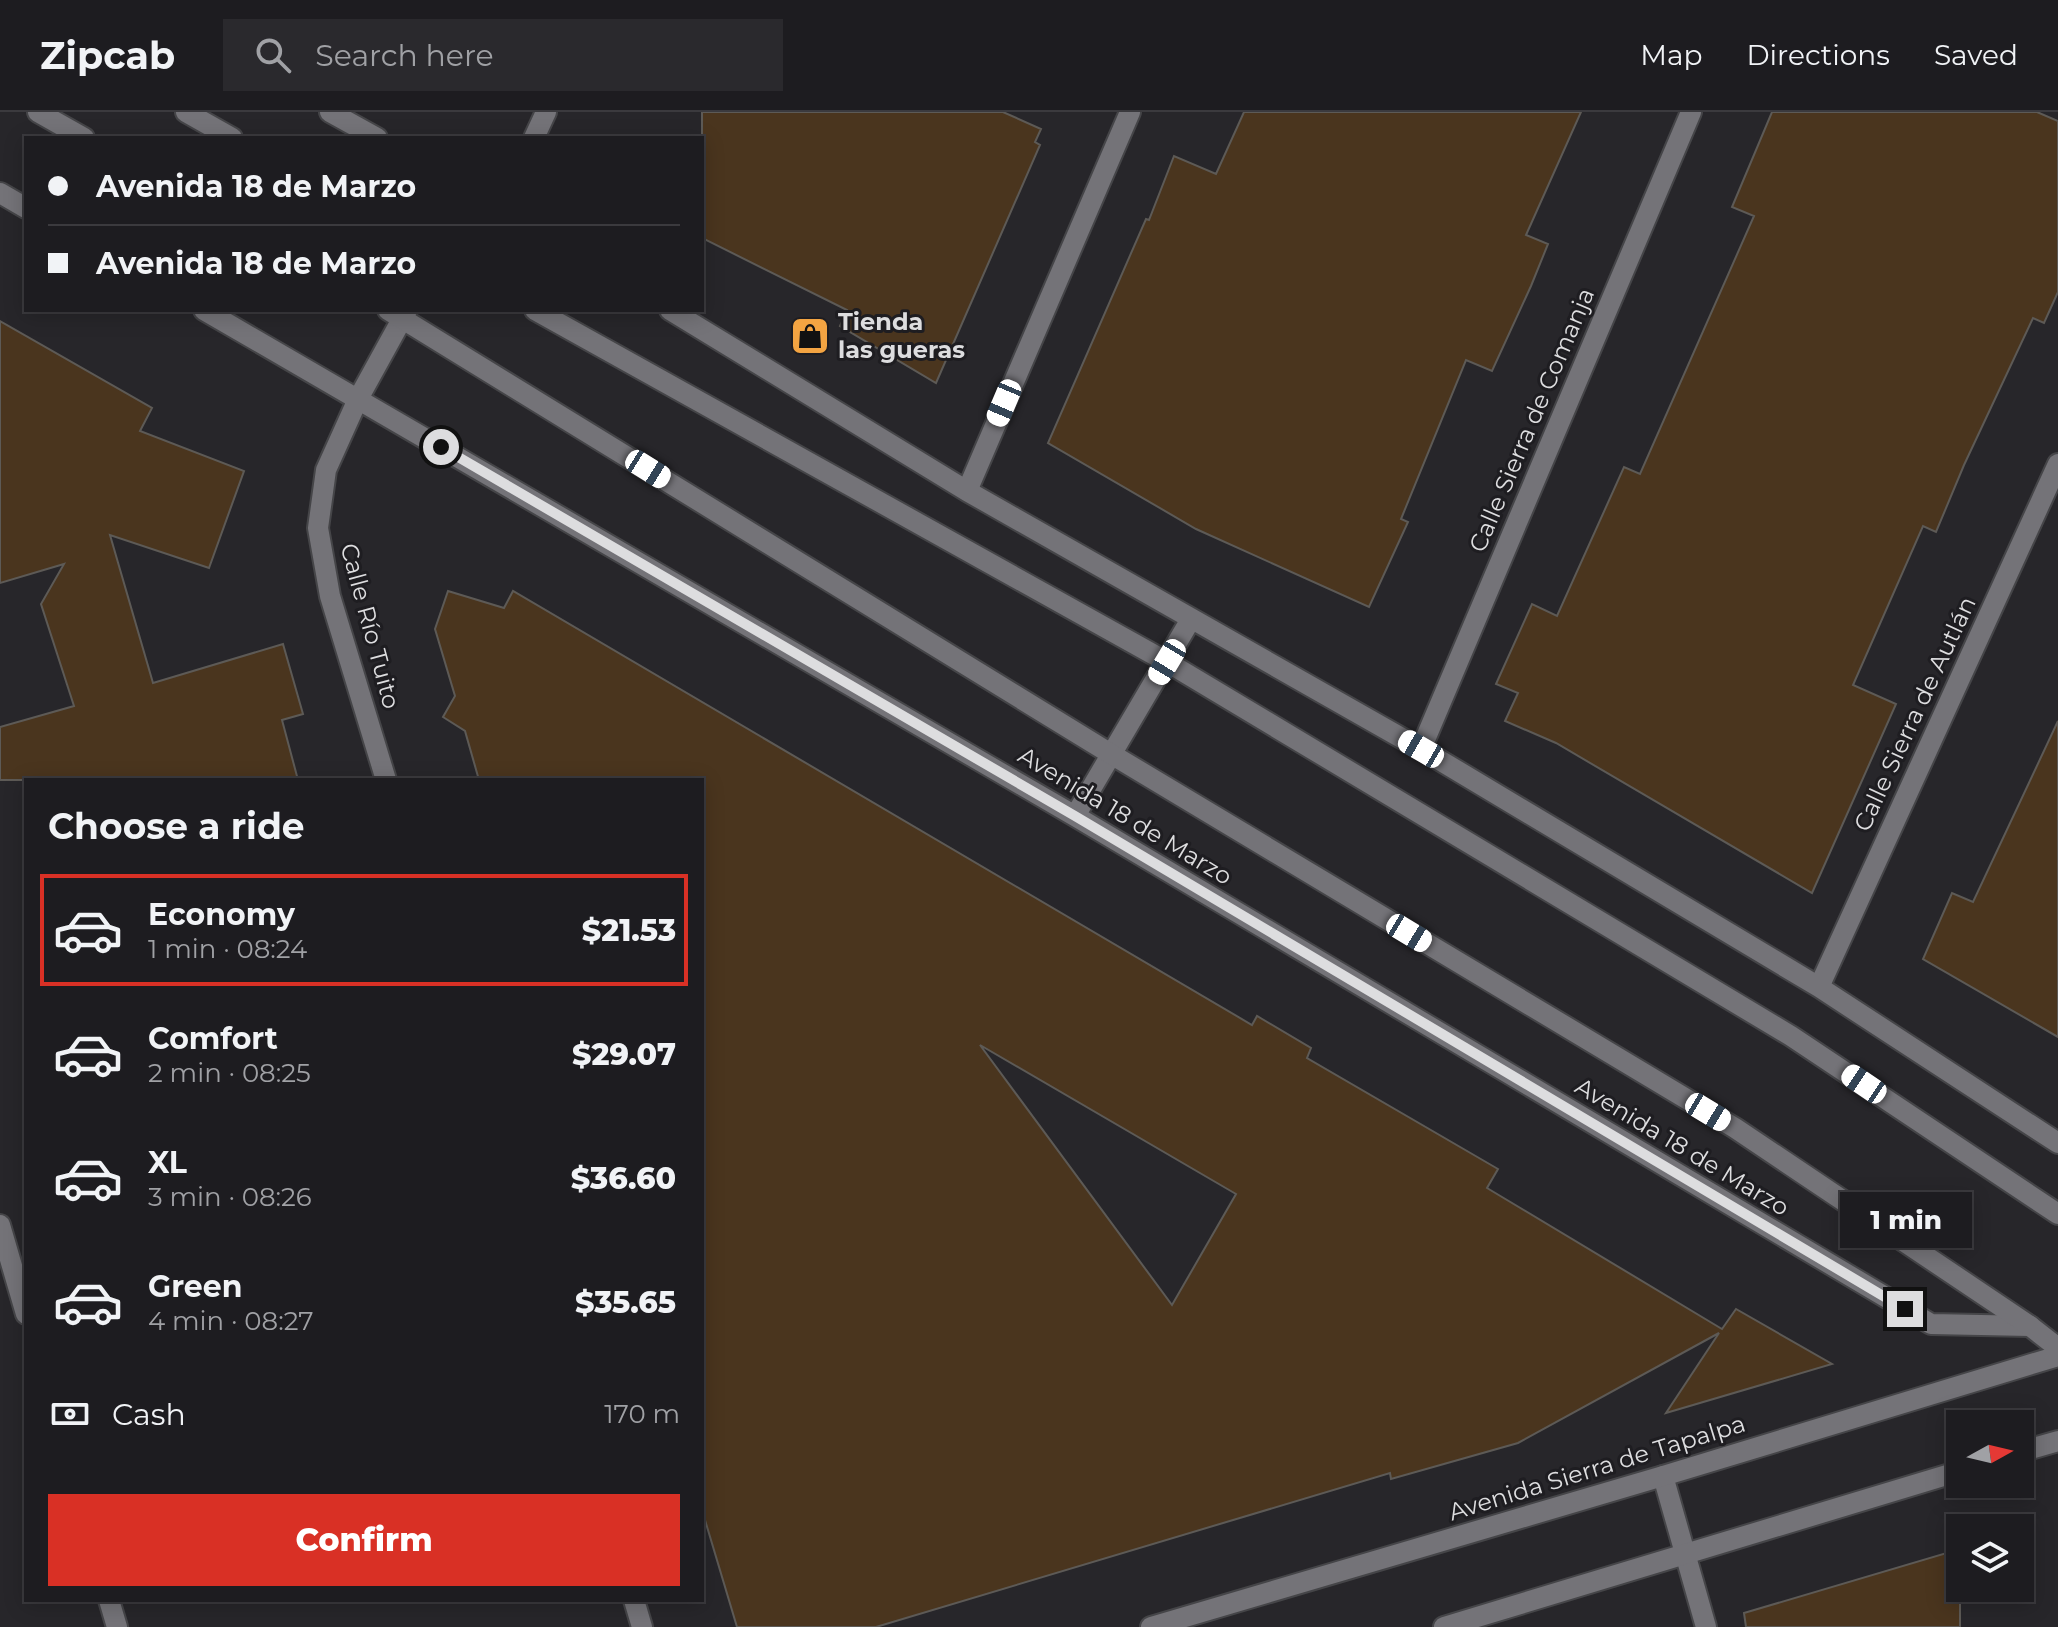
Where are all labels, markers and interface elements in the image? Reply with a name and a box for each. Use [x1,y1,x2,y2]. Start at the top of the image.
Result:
search box [223,19,783,91]
text: Zipcab [40,32,175,79]
icon: search [251,33,295,77]
text: Search here [315,37,494,74]
text: Map [1640,38,1702,72]
text: Directions [1746,38,1890,72]
text: Saved [1934,38,2018,72]
text: Avenida 18 de Marzo [96,168,416,205]
text: Avenida 18 de Marzo [96,245,416,282]
street label: Calle Sierra de Comanja [1463,283,1600,556]
place label: Tienda las gueras [838,307,965,364]
shop icon: Tienda las gueras [789,315,831,357]
car [984,376,1024,430]
route start [423,429,459,465]
car [621,446,675,492]
street label: Calle Río Tuito [334,540,406,712]
street label: Calle Sierra de Autlán [1847,592,1982,836]
car [1144,635,1190,689]
car [1394,727,1448,771]
street label: Avenida 18 de Marzo [1013,740,1237,891]
text: Choose a ride [48,804,305,848]
icon: car [52,894,124,966]
text: Economy [148,896,295,933]
car [1382,910,1436,956]
text: $21.53 [582,912,676,949]
text: 1 min · 08:24 [148,933,307,965]
icon: car [52,1018,124,1090]
text: Comfort [148,1020,278,1057]
text: $29.07 [572,1036,676,1073]
text: 2 min · 08:25 [148,1057,311,1089]
car [1837,1061,1891,1107]
street label: Avenida 18 de Marzo [1570,1071,1794,1222]
car [1681,1089,1735,1135]
icon: car [52,1142,124,1214]
text: XL [148,1144,187,1181]
text: $36.60 [571,1160,676,1197]
text: 3 min · 08:26 [148,1181,312,1213]
callout: 1 min [1839,1193,1971,1249]
text: 1 min [1870,1204,1942,1236]
icon: car [52,1266,124,1338]
text: Green [148,1268,242,1305]
text: $35.65 [575,1284,676,1321]
route end [1887,1291,1923,1327]
text: 4 min · 08:27 [148,1305,314,1337]
icon: cash [48,1392,92,1436]
text: Cash [112,1396,186,1433]
text: 170 m [604,1398,680,1430]
street label: Avenida Sierra de Tapalpa [1445,1409,1749,1527]
north arrow [1946,1410,2034,1498]
map controls [1946,1410,2034,1602]
button: Confirm [48,1494,680,1586]
button: layers [1946,1514,2034,1602]

